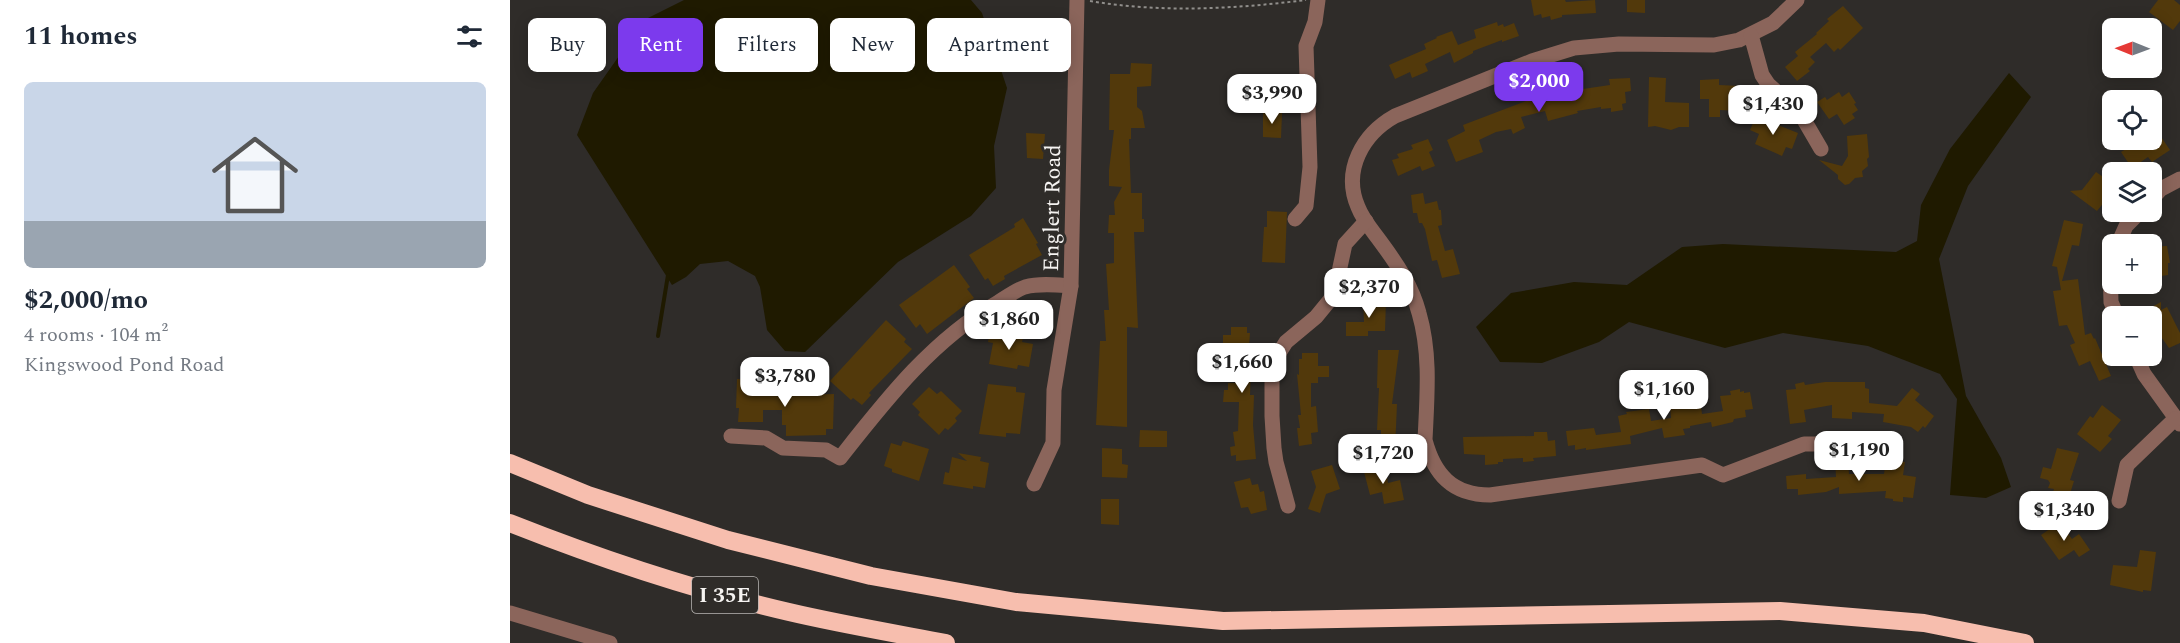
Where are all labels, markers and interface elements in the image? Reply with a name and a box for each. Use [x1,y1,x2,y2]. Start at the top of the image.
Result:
text: 11 homes [24,16,138,56]
chip: Buy [528,18,606,72]
chip: Rent [618,18,703,72]
chip: Filters [715,18,818,72]
chip: New [830,18,915,72]
chip: Apartment [927,18,1071,72]
north arrow [2102,18,2162,78]
map controls [2102,18,2162,366]
icon: filters [453,20,486,53]
pin: $2,000 [1490,62,1588,113]
text: $2,000 [1508,66,1570,96]
pin: $3,990 [1223,74,1321,125]
text: $3,990 [1241,78,1303,108]
pin: $1,430 [1724,85,1822,136]
text: $1,430 [1742,89,1804,119]
button: locate [2102,90,2162,150]
icon: home [201,121,309,229]
street label: Englert Road [1035,144,1070,272]
button: layers [2102,162,2162,222]
button: + [2102,234,2162,294]
pin: $2,370 [1320,268,1418,319]
text: $2,370 [1338,272,1400,302]
text: $2,000/mo [24,280,148,320]
pin: $1,860 [960,300,1058,351]
text: $1,860 [978,304,1040,334]
button: − [2102,306,2162,366]
text: 4 rooms · 104 m² [24,320,168,350]
pin: $1,660 [1193,343,1291,394]
text: $1,660 [1211,347,1273,377]
text: Kingswood Pond Road [24,350,224,380]
pin: $3,780 [736,357,834,408]
text: $3,780 [754,361,816,391]
pin: $1,160 [1615,370,1713,421]
text: $1,160 [1633,374,1695,404]
pin: $1,190 [1810,431,1908,482]
pin: $1,720 [1334,434,1432,485]
text: $1,190 [1828,435,1890,465]
text: $1,720 [1352,438,1414,468]
pin: $1,340 [2015,491,2113,542]
text: $1,340 [2033,495,2095,525]
road number: I 35E [692,577,758,613]

